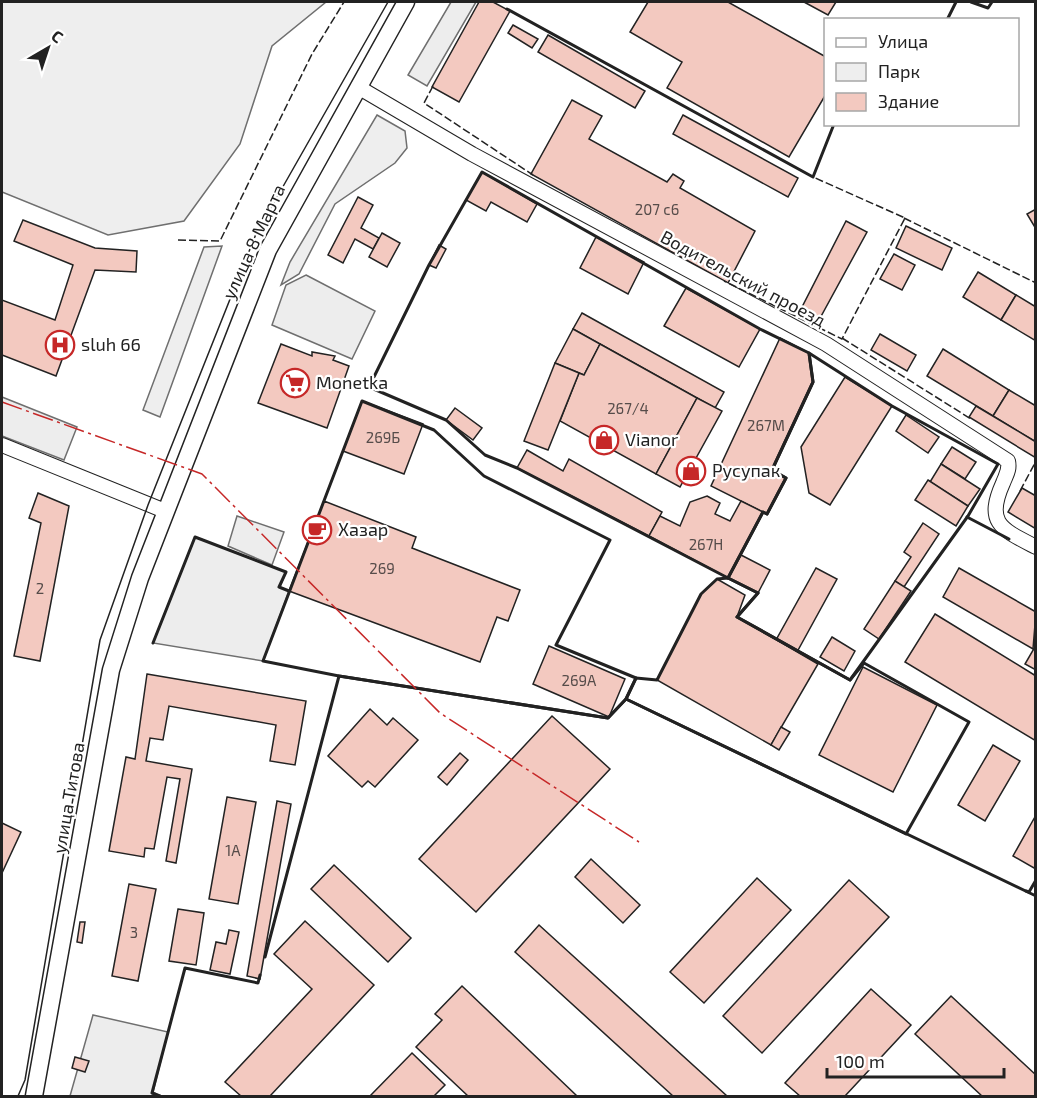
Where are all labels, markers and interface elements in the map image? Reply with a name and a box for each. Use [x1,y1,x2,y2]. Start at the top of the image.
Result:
north arrow [18,18,78,78]
legend [824,18,1019,126]
text: С [48,26,67,46]
text: Улица [878,30,928,52]
text: Парк [878,60,920,82]
text: Здание [878,90,939,112]
street label: улица 8 Марта [217,181,289,303]
house number: 207 с6 [635,200,679,218]
street label: Водительский проезд [657,225,830,331]
hospital icon: sluh 66 [44,329,76,361]
place label: sluh 66 [81,333,141,355]
supermarket icon: Monetka [279,367,311,399]
place label: Monetka [316,371,388,393]
house number: 267/4 [607,399,649,417]
house number: 267М [747,416,785,434]
shop icon: Vianor [588,424,620,456]
house number: 269Б [366,428,400,446]
place label: Vianor [625,428,678,450]
shop icon: Русупак [675,455,707,487]
place label: Русупак [712,459,781,481]
cafe icon: Хазар [301,514,333,546]
place label: Хазар [338,518,388,540]
house number: 267Н [689,535,723,553]
house number: 269 [369,559,395,577]
house number: 2 [36,579,44,597]
house number: 269А [562,671,597,689]
street label: улица Титова [47,740,89,855]
house number: 1А [225,841,241,859]
house number: 3 [130,923,138,941]
scale bar [827,1041,1004,1079]
text: 100 m [836,1050,885,1072]

